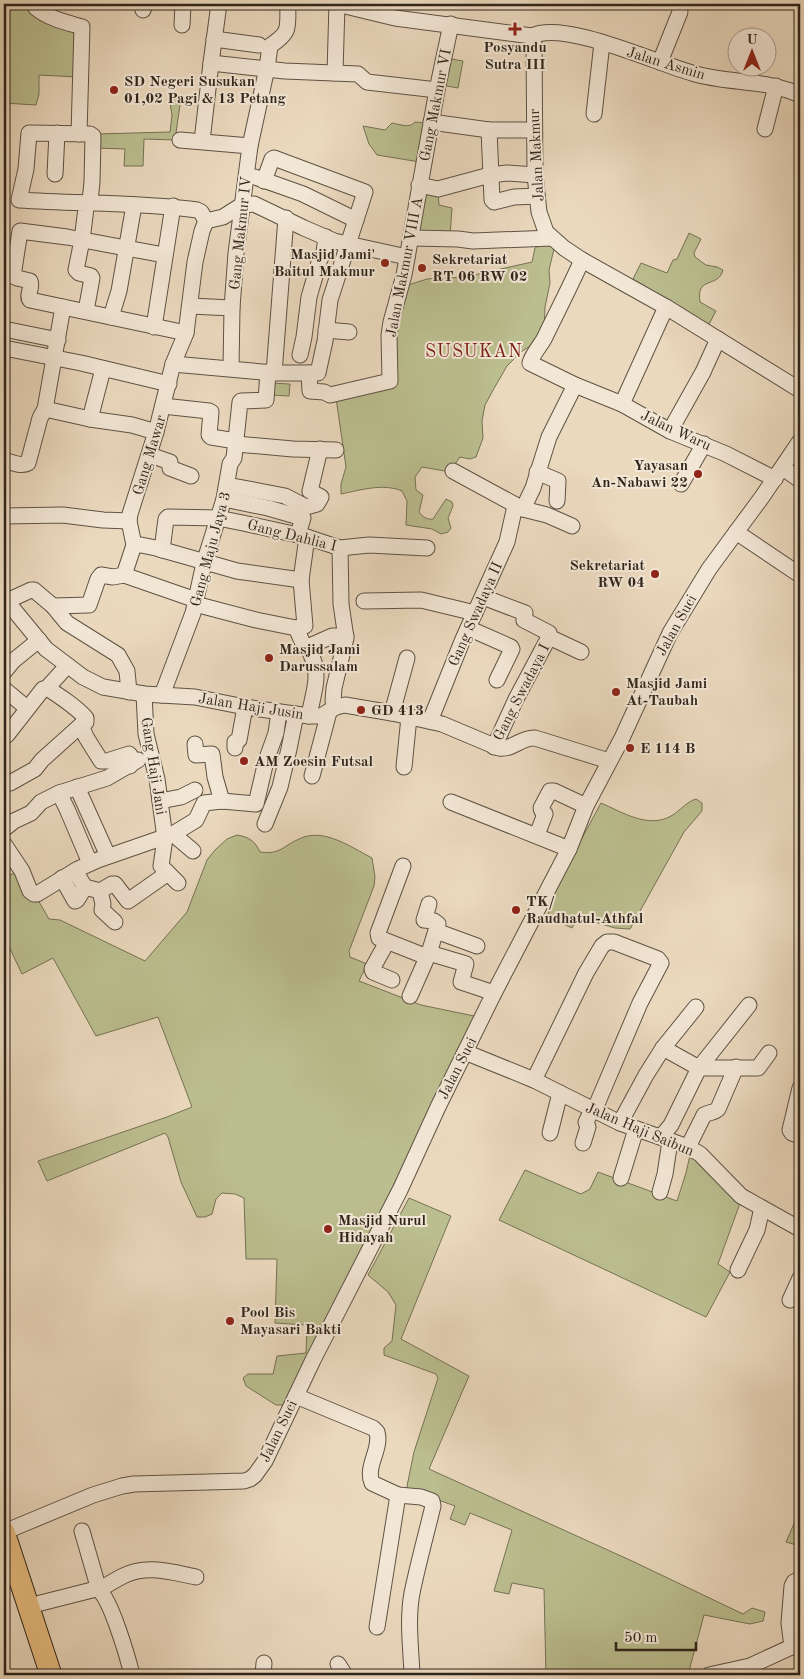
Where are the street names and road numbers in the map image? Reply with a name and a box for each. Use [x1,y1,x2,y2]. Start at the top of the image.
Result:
street label: Jalan Asmin [624,45,707,83]
street label: Gang Makmur VI [418,48,455,163]
street label: Jalan Makmur [528,108,547,202]
street label: Gang Makmur IV [228,175,255,291]
street label: Jalan Makmur VIII A [385,195,427,339]
street label: Jalan Waru [638,409,713,454]
street label: Gang Mawar [131,414,170,497]
street label: Gang Maju Jaya 3 [189,490,234,609]
street label: Gang Dahlia I [245,518,338,555]
street label: Gang Swadaya II [447,560,506,669]
street label: Jalan Suci [654,593,700,659]
street label: Gang Swadaya I [491,642,553,744]
street label: Jalan Haji Jusin [197,692,304,723]
street label: Gang Haji Jani [137,716,168,816]
street label: Jalan Suci [436,1035,480,1102]
street label: Jalan Haji Saibun [583,1101,696,1160]
street label: Jalan Suci [258,1398,301,1465]

